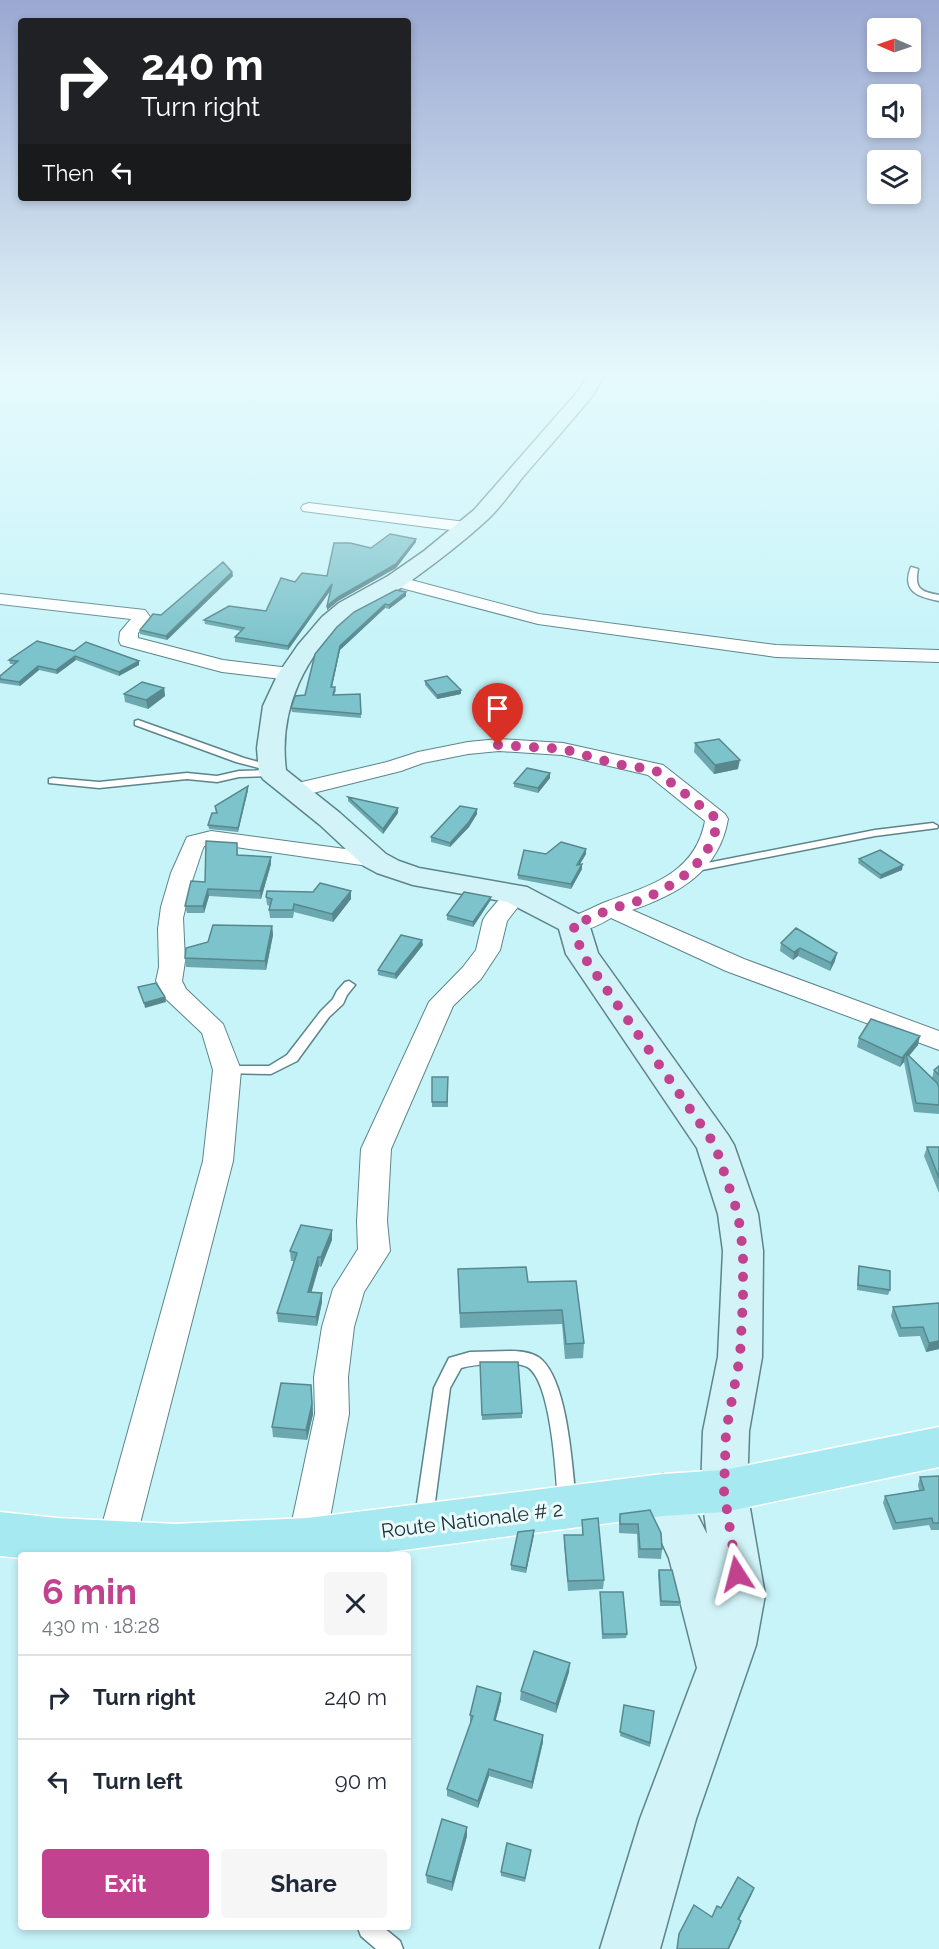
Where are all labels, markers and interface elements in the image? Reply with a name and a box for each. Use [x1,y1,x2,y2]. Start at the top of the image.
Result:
north arrow [867,18,921,72]
map controls [867,18,921,204]
text: 240 m [141,41,264,90]
icon: right [42,42,120,120]
button: sound [867,84,921,138]
text: Turn right [141,91,260,122]
button: layers [867,150,921,204]
icon: left [106,156,139,189]
text: Then [42,160,94,186]
pin [472,683,523,745]
icon: arrive [481,692,514,725]
street label: Route Nationale # 2 [380,1497,564,1543]
position arrow [705,1542,769,1606]
text: 6 min [42,1570,137,1612]
button: close [324,1572,387,1635]
text: 430 m · 18:28 [42,1614,160,1638]
icon: right [42,1681,75,1714]
text: Turn right [93,1684,196,1710]
text: 240 m [324,1684,387,1710]
icon: left [42,1765,75,1798]
text: Turn left [93,1768,183,1794]
text: 90 m [335,1768,387,1794]
button: Exit [42,1849,209,1918]
button: Share [221,1849,387,1918]

